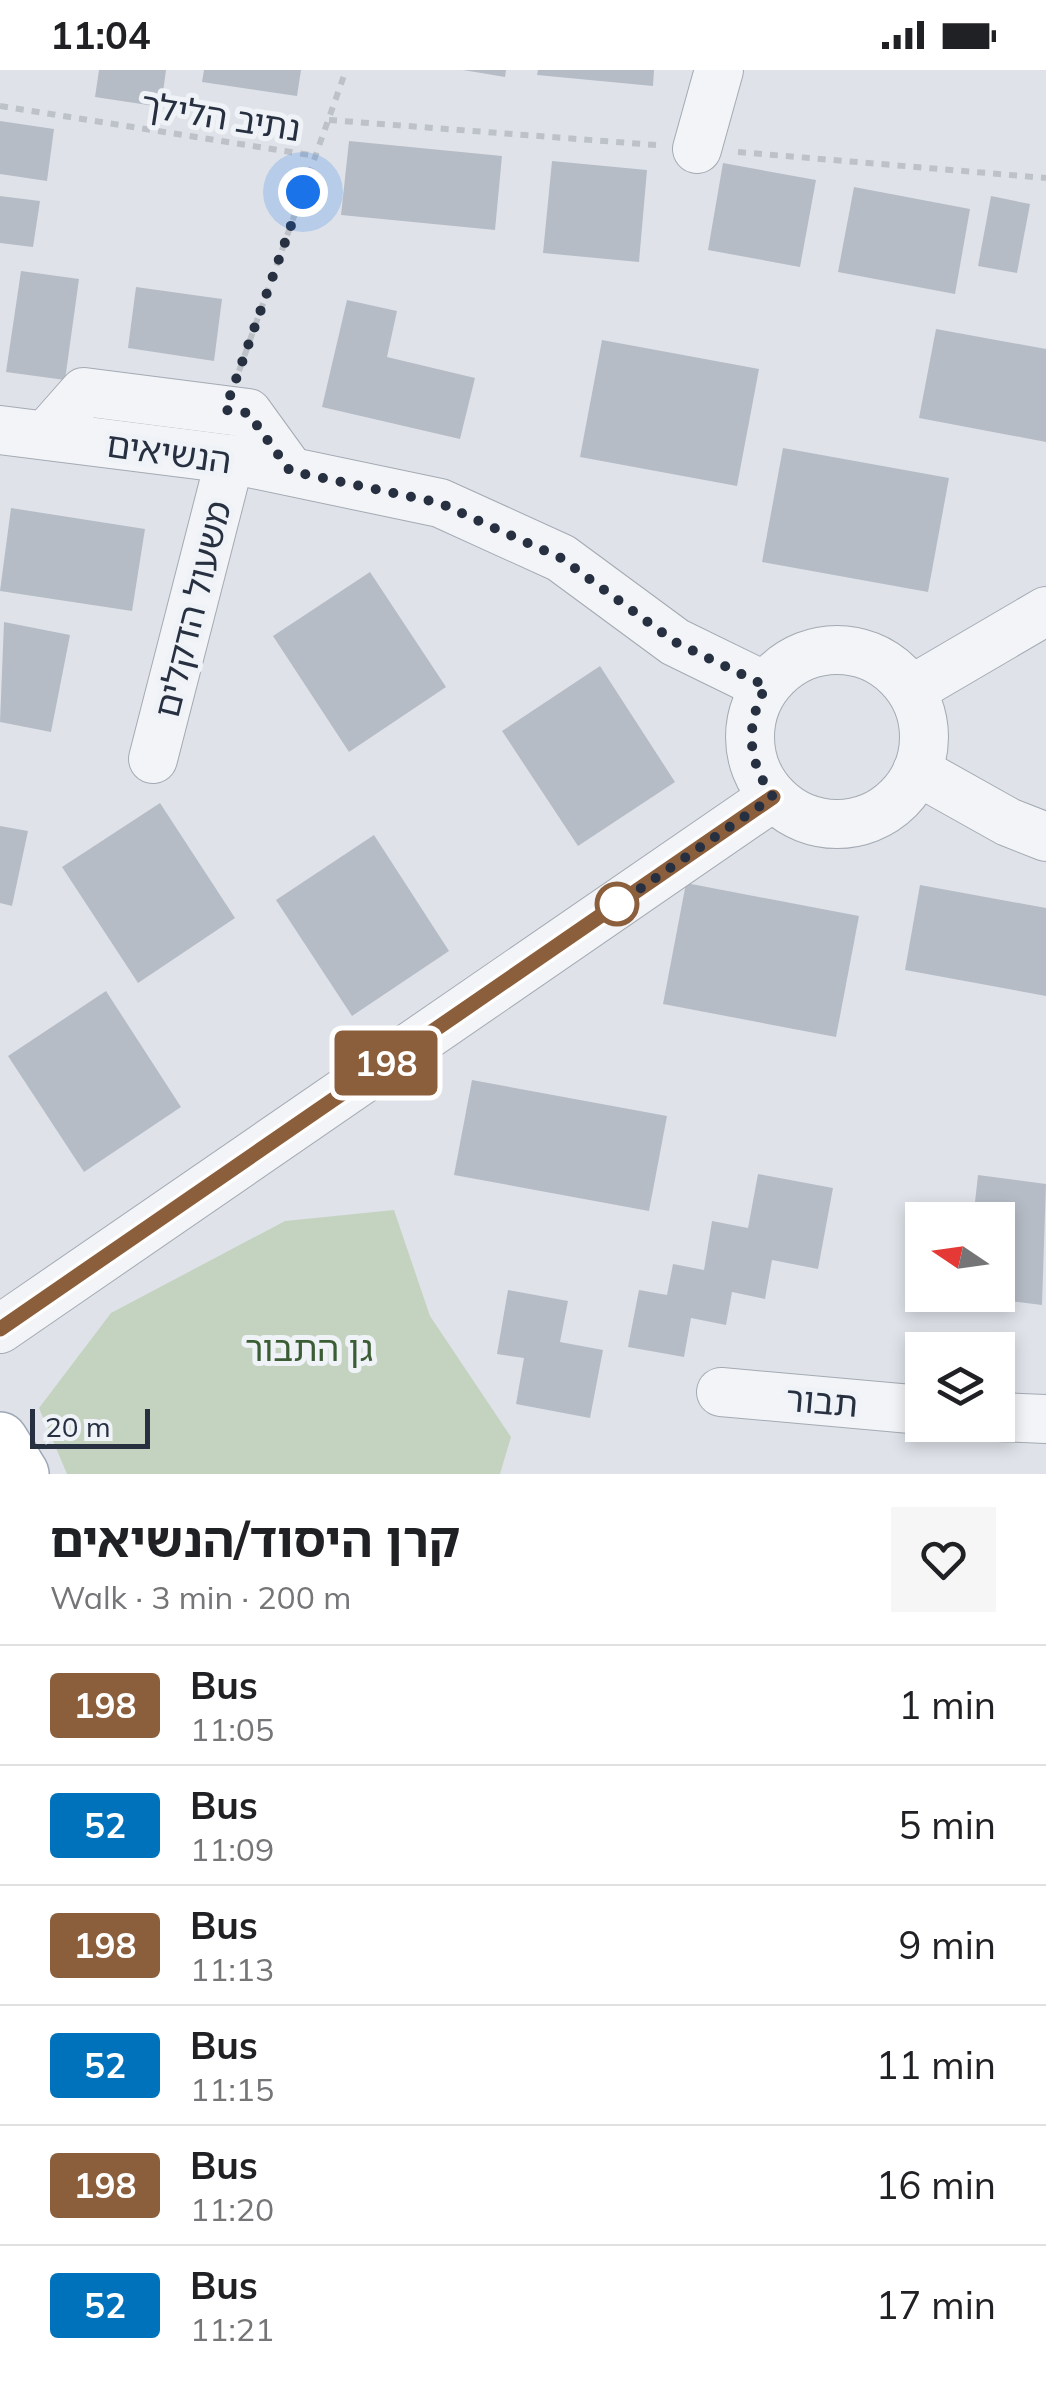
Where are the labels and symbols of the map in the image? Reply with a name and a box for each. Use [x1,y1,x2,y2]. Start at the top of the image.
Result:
street label: נתיב הלילך [138,82,304,150]
your location [278,167,328,217]
street label: הנשיאים [104,421,234,483]
street label: משעול הדקלים [144,496,240,722]
unlabelled marker [596,883,638,925]
line badge: 198 [328,1030,444,1096]
north arrow [905,1202,1015,1312]
park label: גן התבור [245,1326,373,1370]
street label: תבור [784,1376,860,1426]
scale bar [30,1404,150,1448]

